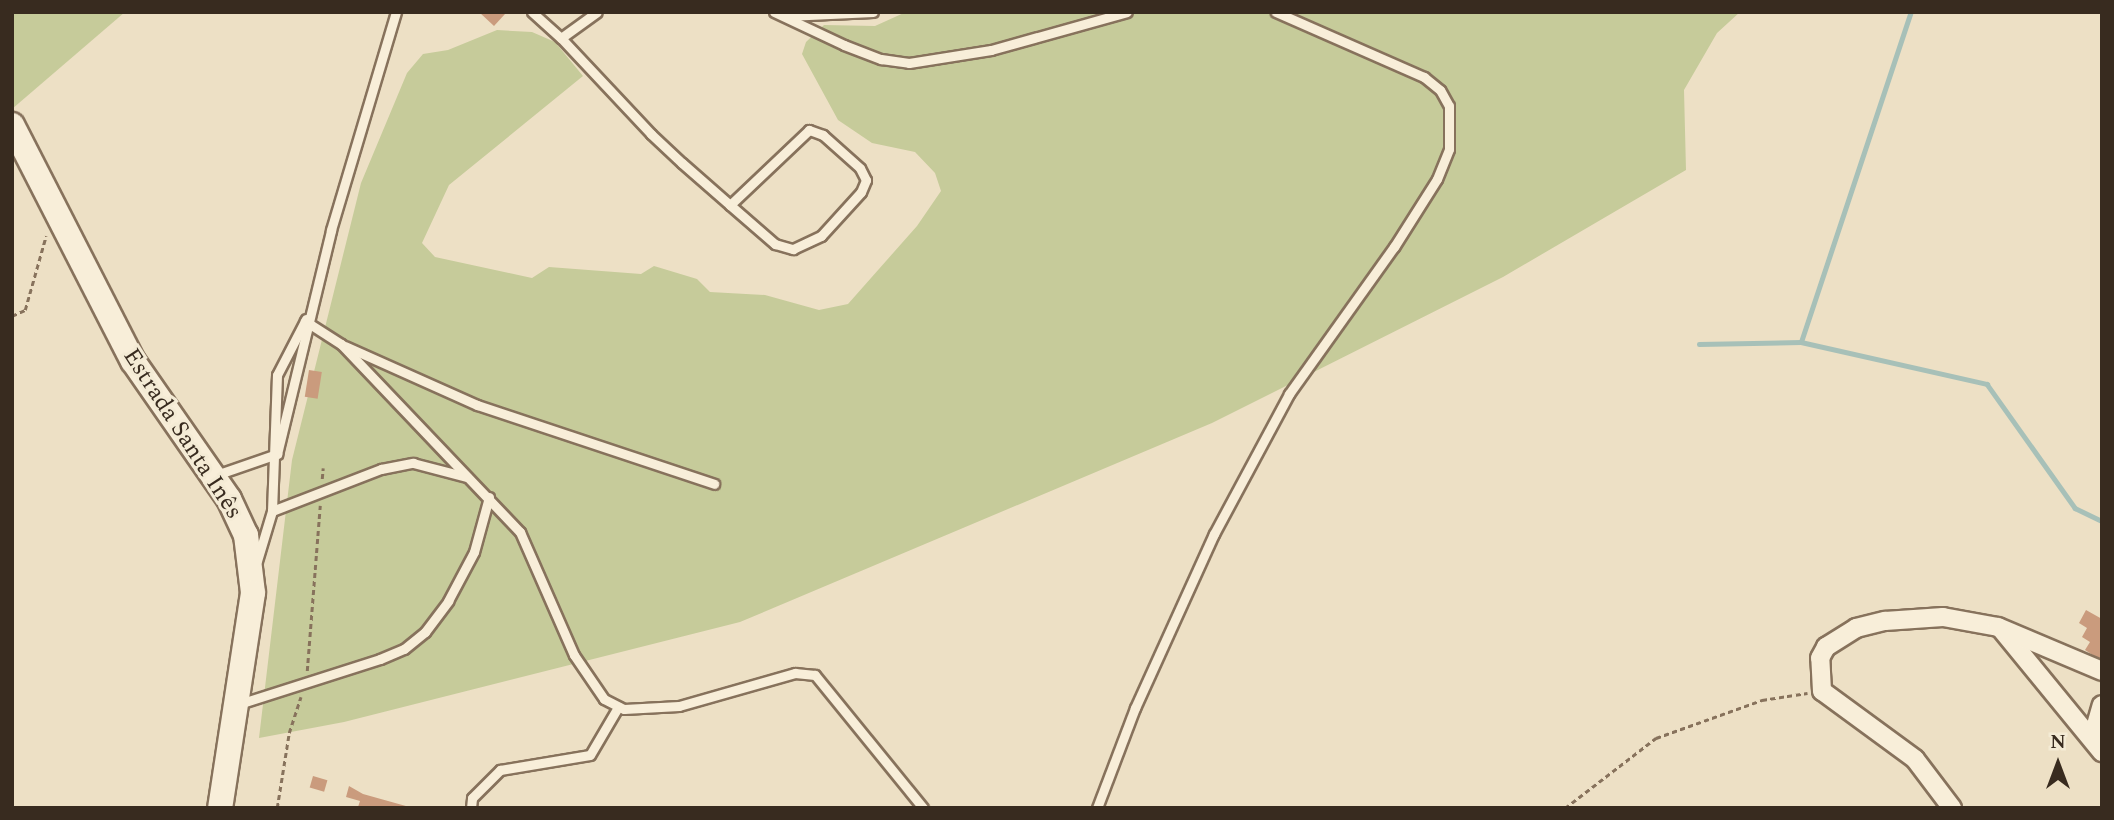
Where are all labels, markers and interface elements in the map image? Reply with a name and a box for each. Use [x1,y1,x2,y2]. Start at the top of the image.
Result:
street label: Estrada Santa Inês [116,343,248,525]
text: N [2050,728,2066,757]
north arrow [2023,729,2093,799]

